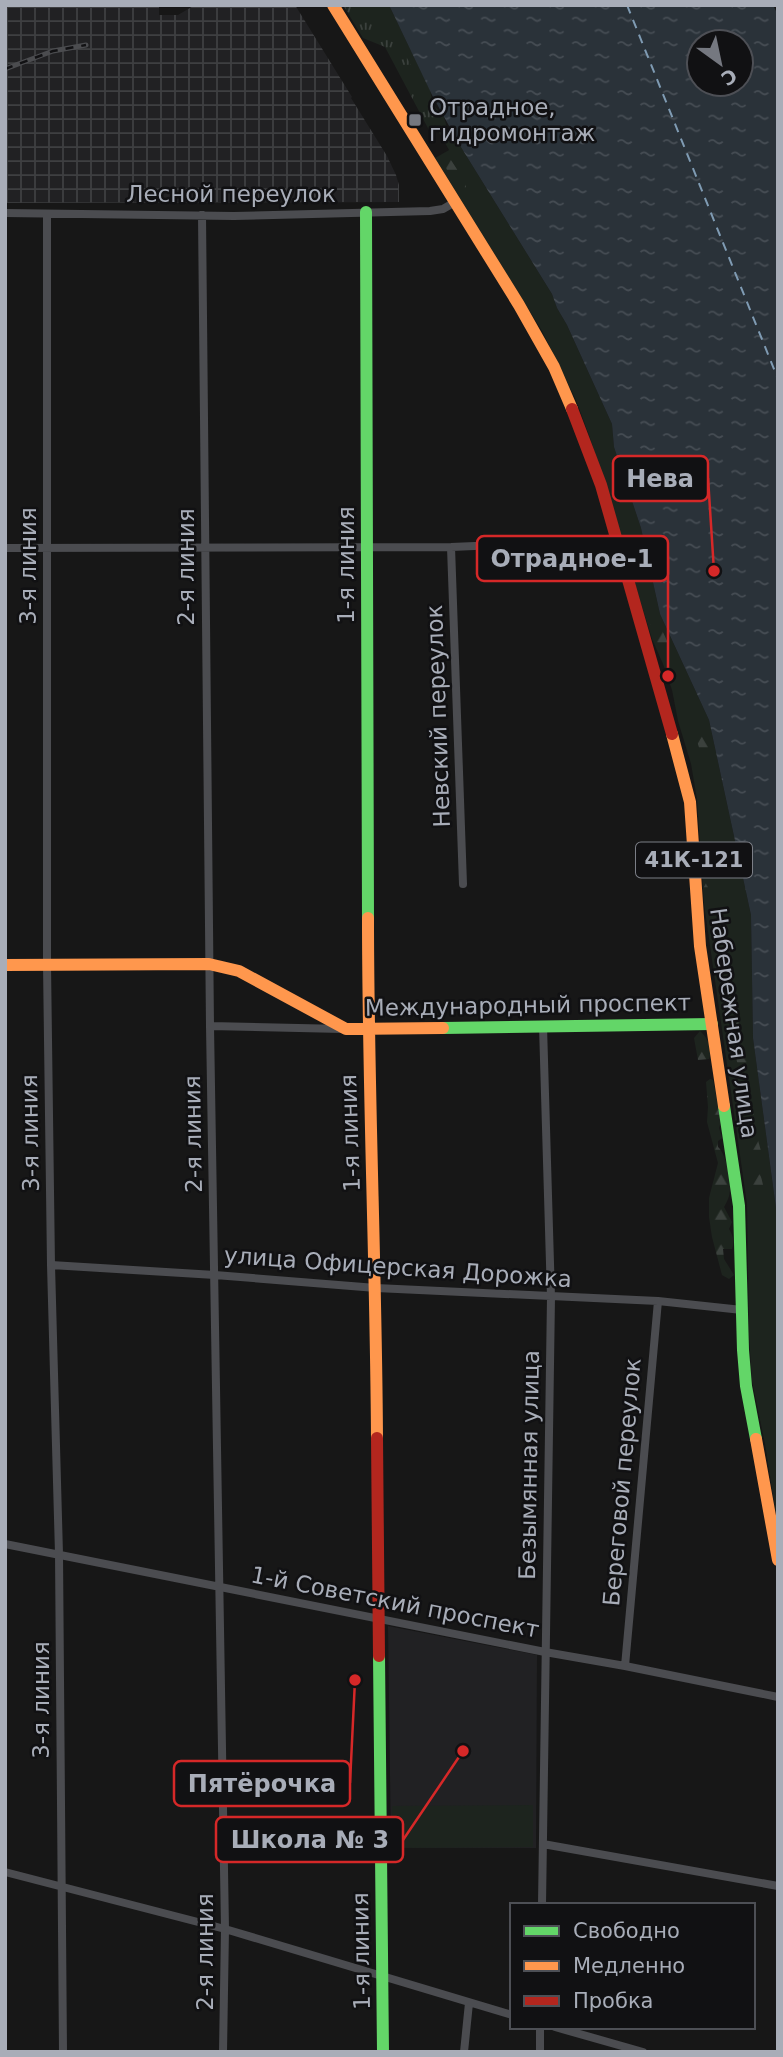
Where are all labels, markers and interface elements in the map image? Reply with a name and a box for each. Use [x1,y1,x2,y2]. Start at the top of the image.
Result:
north arrow [685,28,755,98]
text: С [717,64,741,90]
place label: Отрадное, гидромонтаж [429,94,595,146]
marker: Отрадное, гидромонтаж [407,112,423,128]
street label: Лесной переулок [126,181,336,207]
callout: Нева [613,456,708,501]
text: Нева [626,465,694,493]
street label: 1-я линия [333,506,359,624]
street label: 3-я линия [15,507,41,625]
street label: 2-я линия [173,508,199,626]
callout: Отрадное-1 [477,536,668,581]
text: Отрадное-1 [490,545,654,573]
street label: Невский переулок [421,604,455,828]
road number: 41К-121 [636,842,752,878]
street label: Набережная улица [705,906,763,1140]
street label: Международный проспект [365,989,691,1021]
street label: 3-я линия [16,1074,44,1192]
street label: 1-я линия [335,1074,365,1192]
street label: 2-я линия [179,1075,207,1193]
street label: улица Офицерская Дорожка [223,1242,573,1292]
street label: Безымянная улица [514,1350,544,1580]
street label: Береговой переулок [598,1357,646,1607]
street label: 1-й Советский проспект [249,1561,541,1643]
street label: 3-я линия [28,1641,54,1759]
callout: Пятёрочка [174,1761,350,1806]
text: Пятёрочка [188,1770,336,1798]
callout: Школа № 3 [216,1817,403,1862]
text: Школа № 3 [231,1826,389,1854]
street label: 1-я линия [347,1892,375,2010]
street label: 2-я линия [192,1893,218,2011]
legend [510,1903,755,2029]
text: Свободно [573,1919,680,1943]
text: Медленно [573,1954,685,1978]
text: Пробка [573,1989,653,2013]

